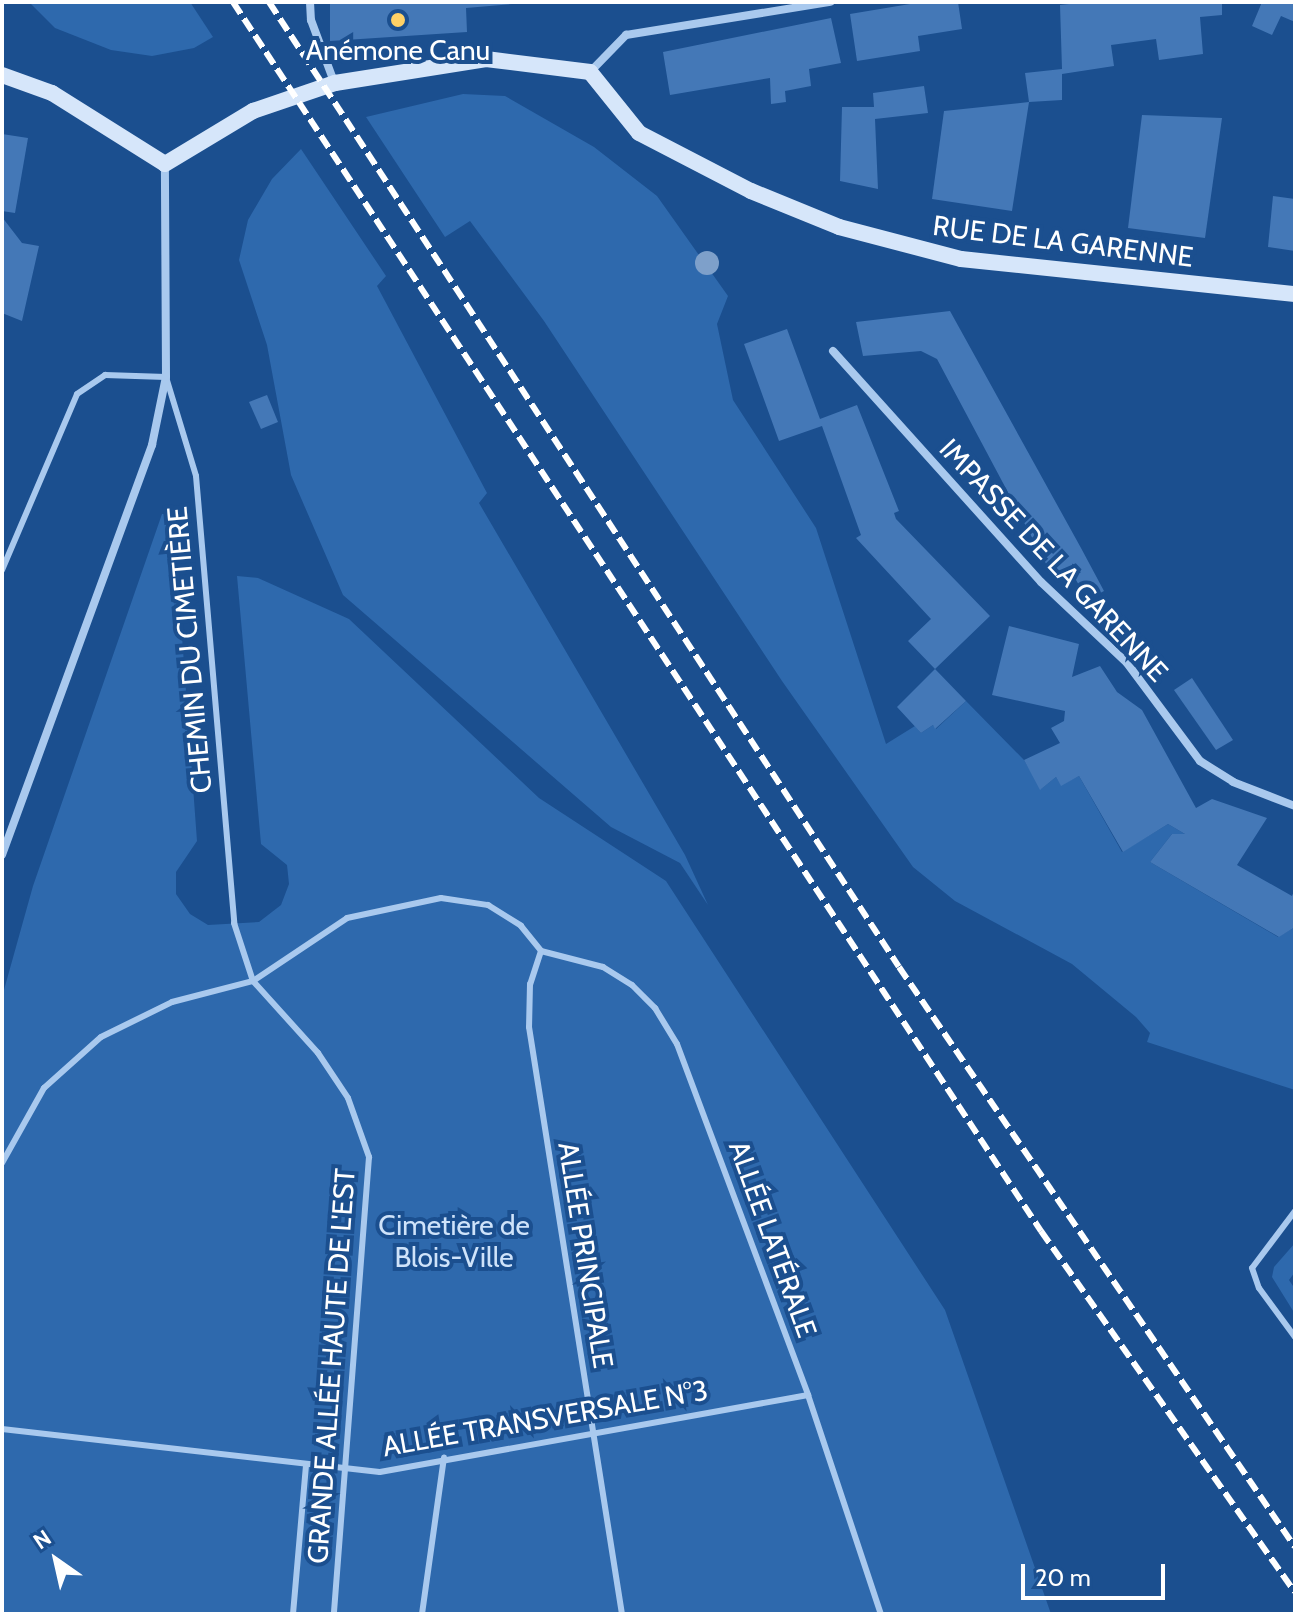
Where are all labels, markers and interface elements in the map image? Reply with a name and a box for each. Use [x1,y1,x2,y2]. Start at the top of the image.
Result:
marker: Anémone Canu [389,11,407,29]
place label: Anémone Canu [306,33,490,67]
street label: RUE DE LA GARENNE [931,208,1195,274]
street label: IMPASSE DE LA GARENNE [933,432,1175,688]
street label: CHEMIN DU CIMETIÈRE [160,505,218,795]
street label: ALLÉE LATÉRALE [722,1136,824,1342]
street label: ALLÉE PRINCIPALE [552,1140,620,1370]
street label: GRANDE ALLÉE HAUTE DE L'EST [300,1167,362,1565]
park label: Cimetière de Blois-Ville [378,1208,530,1274]
street label: ALLÉE TRANSVERSALE N°3 [380,1373,710,1463]
north arrow [16,1520,96,1600]
text: N [28,1524,56,1555]
scale bar [1025,1548,1169,1598]
text: 20 m [1035,1563,1091,1592]

